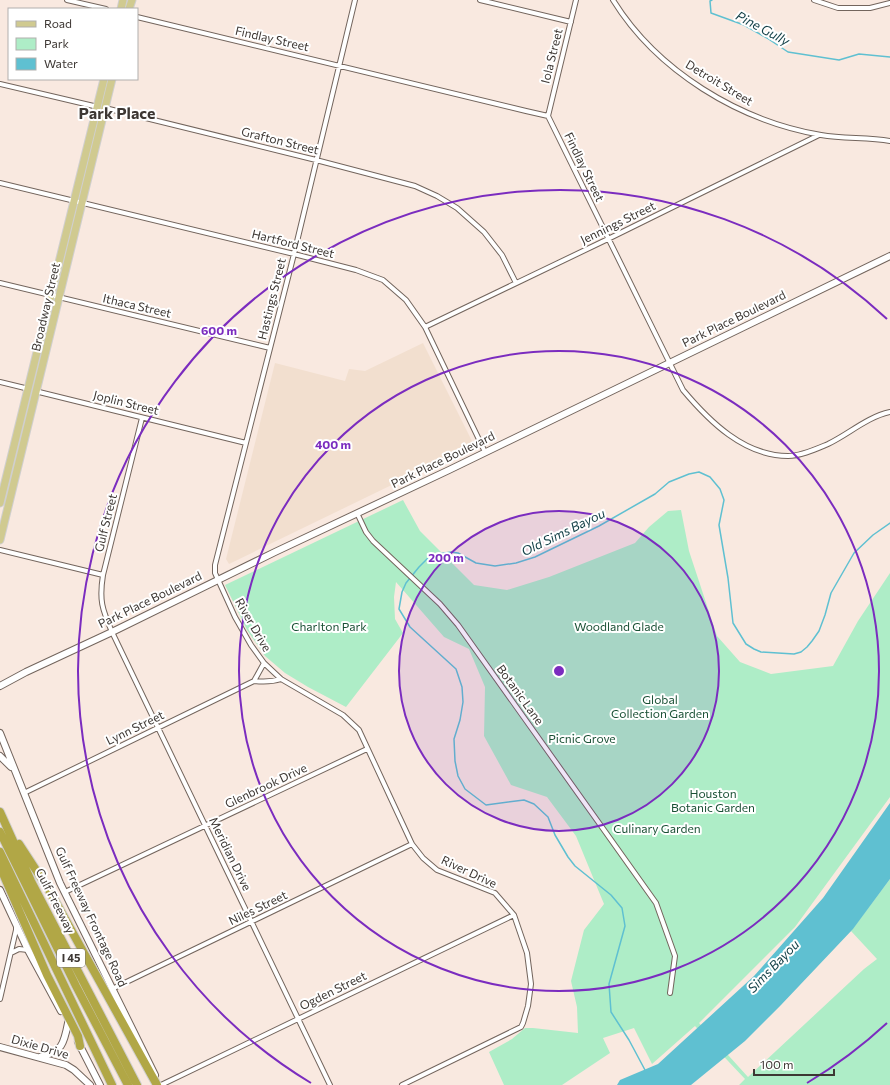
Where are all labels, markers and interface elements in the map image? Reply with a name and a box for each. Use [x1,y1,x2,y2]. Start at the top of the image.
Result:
water label: Pine Gully [733,7,794,49]
legend [8,8,138,80]
text: Road [44,16,72,30]
street label: Findlay Street [234,23,311,53]
street label: Iola Street [537,27,565,85]
text: Park [44,36,70,50]
text: Water [44,56,78,70]
street label: Detroit Street [683,57,756,108]
district label: Park Place [78,103,156,122]
street label: Grafton Street [240,124,321,156]
street label: Findlay Street [562,130,608,204]
street label: Jennings Street [578,198,658,247]
street label: Hartford Street [251,226,336,260]
street label: Hastings Street [254,256,288,341]
street label: Broadway Street [28,261,62,353]
street label: Park Place Boulevard [679,287,788,349]
street label: Ithaca Street [102,290,173,320]
text: 600 m [201,323,237,337]
street label: Joplin Street [92,387,161,418]
street label: Park Place Boulevard [388,428,497,490]
text: 400 m [315,437,351,451]
street label: Gulf Street [91,492,119,553]
water label: Old Sims Bayou [519,505,607,559]
text: 200 m [428,550,464,564]
street label: Park Place Boulevard [95,568,204,630]
street label: River Drive [233,595,275,654]
park label: Charlton Park [291,619,367,633]
park label: Woodland Glade [574,619,664,633]
street label: Botanic Lane [494,662,547,727]
centre of rings [552,664,566,678]
park label: Global Collection Garden [611,692,709,720]
street label: Lynn Street [103,707,166,747]
park label: Picnic Grove [548,731,616,745]
street label: Glenbrook Drive [222,760,309,810]
park label: Houston Botanic Garden [671,786,755,814]
street label: Meridian Drive [207,814,255,893]
park label: Culinary Garden [613,821,701,835]
street label: Gulf Freeway Frontage Road [53,844,131,989]
street label: River Drive [440,852,499,890]
street label: Gulf Freeway [33,866,78,935]
street label: Niles Street [226,887,289,927]
water label: Sims Bayou [744,936,802,996]
road number: I 45 [57,949,85,967]
street label: Ogden Street [297,968,368,1012]
street label: Dixie Drive [10,1031,71,1061]
scale bar [754,1051,834,1077]
text: 100 m [760,1057,794,1071]

